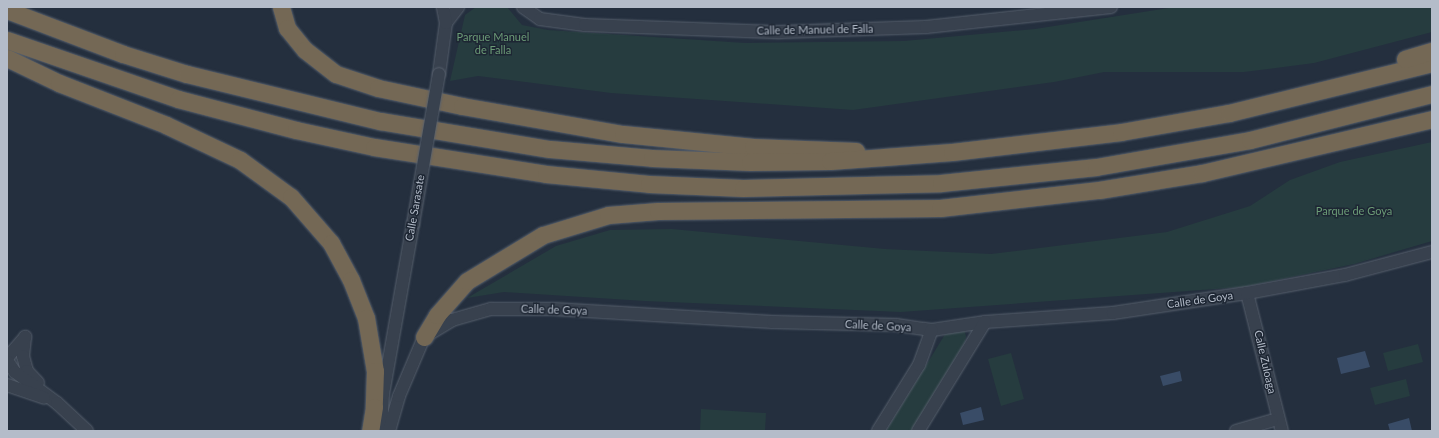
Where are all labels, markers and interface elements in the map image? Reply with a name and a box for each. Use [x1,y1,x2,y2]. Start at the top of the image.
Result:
street label: Calle de Manuel de Falla [757,22,873,38]
park label: Parque Manuel de Falla [457,31,529,57]
street label: Calle Sarasate [403,174,427,242]
park label: Parque de Goya [1316,204,1392,218]
street label: Calle de Goya [1166,289,1234,311]
street label: Calle de Goya [521,302,587,318]
street label: Calle de Goya [844,318,912,334]
street label: Calle Zuloaga [1251,329,1279,395]

